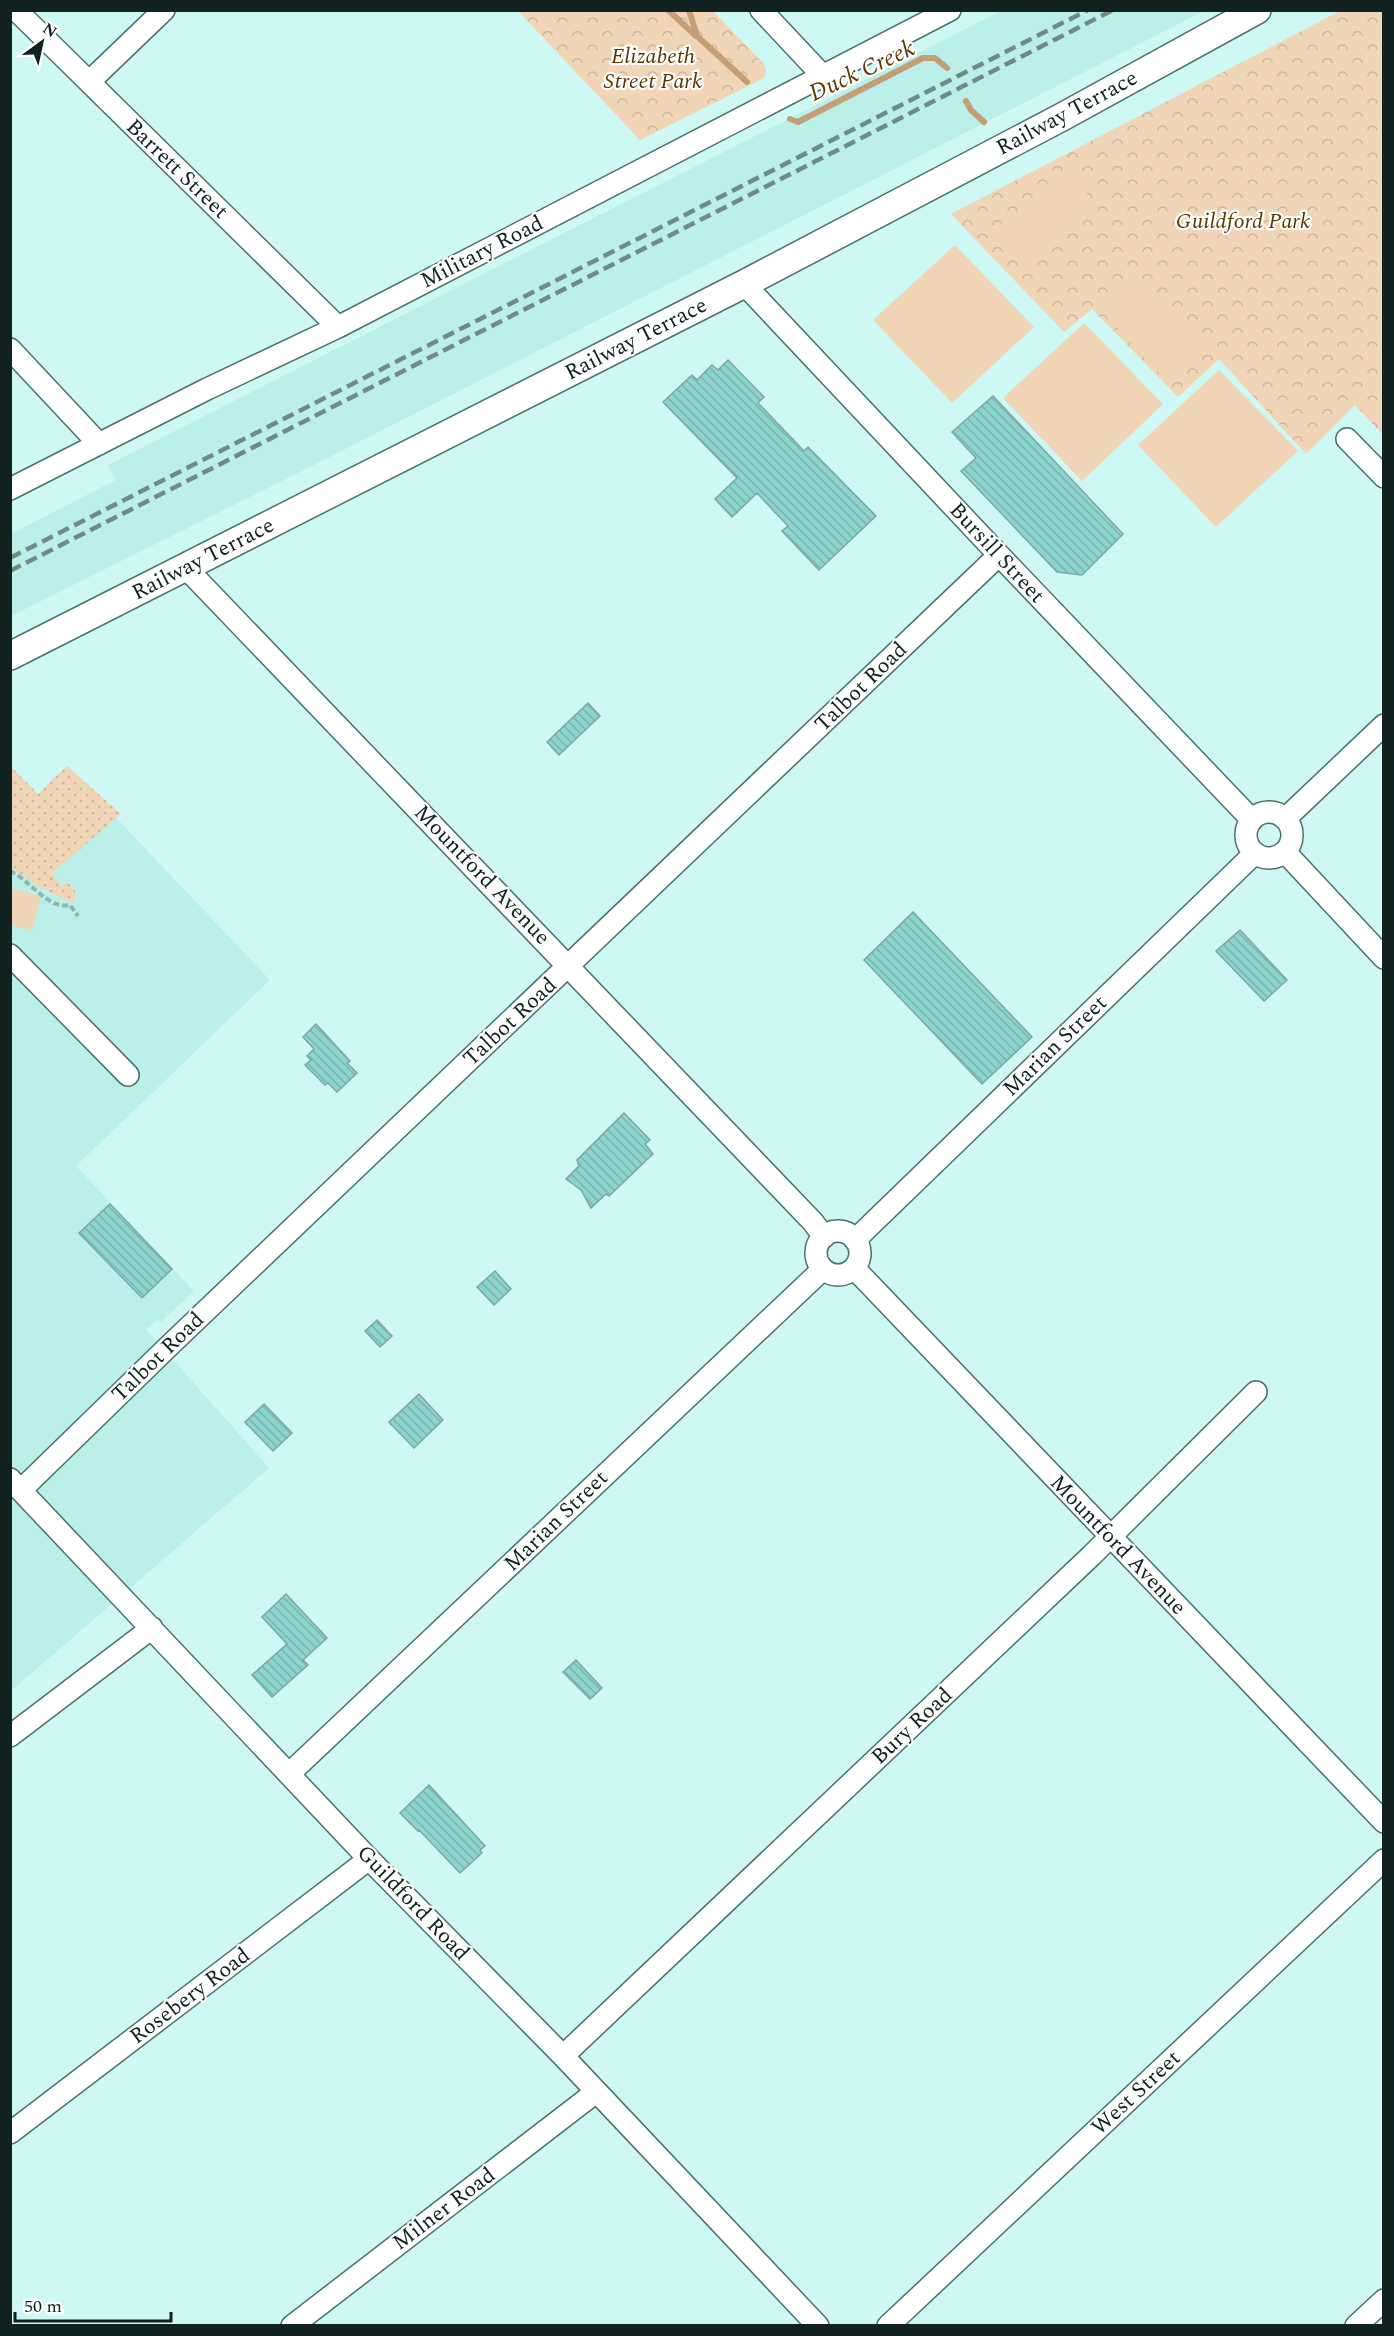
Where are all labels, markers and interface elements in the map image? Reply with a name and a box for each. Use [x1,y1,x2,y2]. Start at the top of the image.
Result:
north arrow [12,12,72,72]
text: N [38,17,62,44]
water label: Duck Creek [803,31,921,111]
park label: Elizabeth Street Park [604,40,702,98]
street label: Railway Terrace [990,62,1144,164]
street label: Barrett Street [118,111,236,227]
park label: Guildford Park [1176,205,1310,238]
street label: Military Road [415,207,549,297]
street label: Railway Terrace [559,289,713,389]
street label: Bursill Street [941,495,1053,611]
street label: Railway Terrace [126,509,280,609]
street label: Talbot Road [807,634,915,740]
street label: Mountford Avenue [406,797,558,953]
street label: Talbot Road [456,970,564,1074]
street label: Marian Street [995,987,1115,1105]
street label: Talbot Road [104,1304,212,1410]
street label: Marian Street [496,1462,616,1580]
street label: Mountford Avenue [1042,1467,1194,1623]
street label: Bury Road [864,1679,960,1773]
street label: Guildford Road [349,1837,477,1969]
street label: Rosebery Road [123,1939,257,2053]
street label: West Street [1084,2043,1188,2143]
street label: Milner Road [385,2159,503,2259]
scale bar [15,2285,171,2323]
text: 50 m [24,2293,62,2320]

